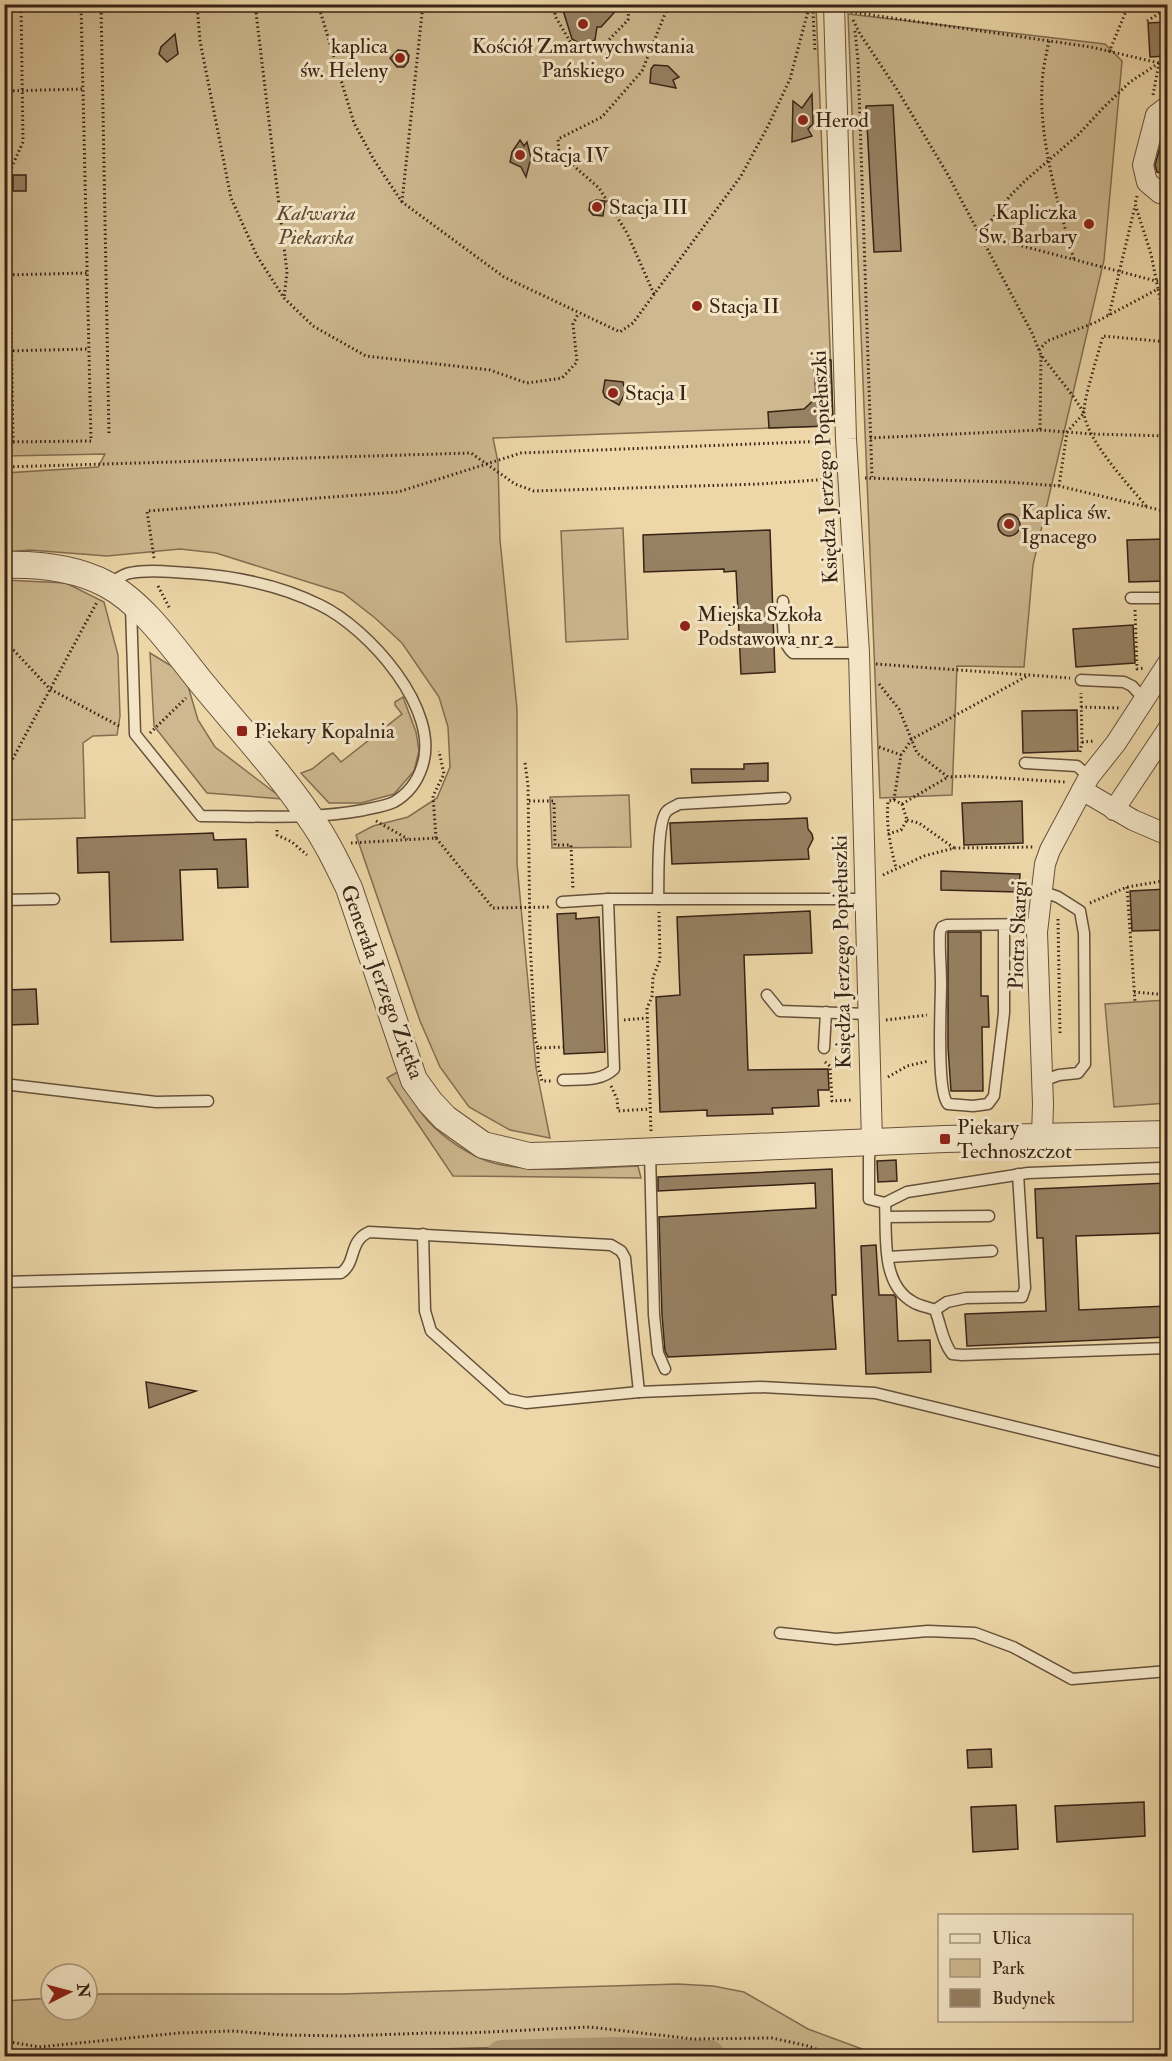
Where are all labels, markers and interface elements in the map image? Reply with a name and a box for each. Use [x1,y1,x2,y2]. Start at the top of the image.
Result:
marker: Kościół Zmartwychwstania Pańskiego [576,17,590,31]
place label: kaplica św. Heleny [300,33,389,84]
place label: Kościół Zmartwychwstania Pańskiego [472,33,695,84]
marker: kaplica św. Heleny [393,51,407,65]
place label: Herod [815,107,870,134]
marker: Herod [796,113,810,127]
place label: Stacja IV [532,142,610,169]
marker: Stacja IV [513,148,527,162]
place label: Stacja III [609,194,688,221]
place label: Kapliczka Św. Barbary [978,199,1078,250]
park label: Kalwaria Piekarska [275,200,356,251]
marker: Stacja III [590,200,604,214]
marker: Kapliczka Św. Barbary [1082,217,1096,231]
place label: Stacja II [709,293,779,320]
marker: Stacja II [690,299,704,313]
street label: Księdza Jerzego Popiełuszki [805,349,845,585]
place label: Stacja I [625,380,687,407]
marker: Stacja I [606,386,620,400]
place label: Kaplica św. Ignacego [1021,499,1111,550]
marker: Kaplica św. Ignacego [1002,517,1016,531]
place label: Miejska Szkoła Podstawowa nr 2 [697,601,834,652]
marker: Miejska Szkoła Podstawowa nr 2 [678,619,692,633]
place label: Piekary Kopalnia [254,718,395,745]
marker: Piekary Kopalnia [235,724,249,738]
street label: Księdza Jerzego Popiełuszki [826,834,858,1069]
street label: Piotra Skargi [1003,880,1033,990]
street label: Generała Jerzego Ziętka [334,881,430,1083]
place label: Piekary Technoszczot [957,1114,1072,1165]
marker: Piekary Technoszczot [938,1132,952,1146]
legend [938,1914,1133,2022]
text: Ulica [992,1927,1032,1950]
text: Park [992,1957,1025,1980]
north arrow [39,1962,99,2022]
text: N [72,1981,94,1999]
text: Budynek [992,1987,1056,2010]

